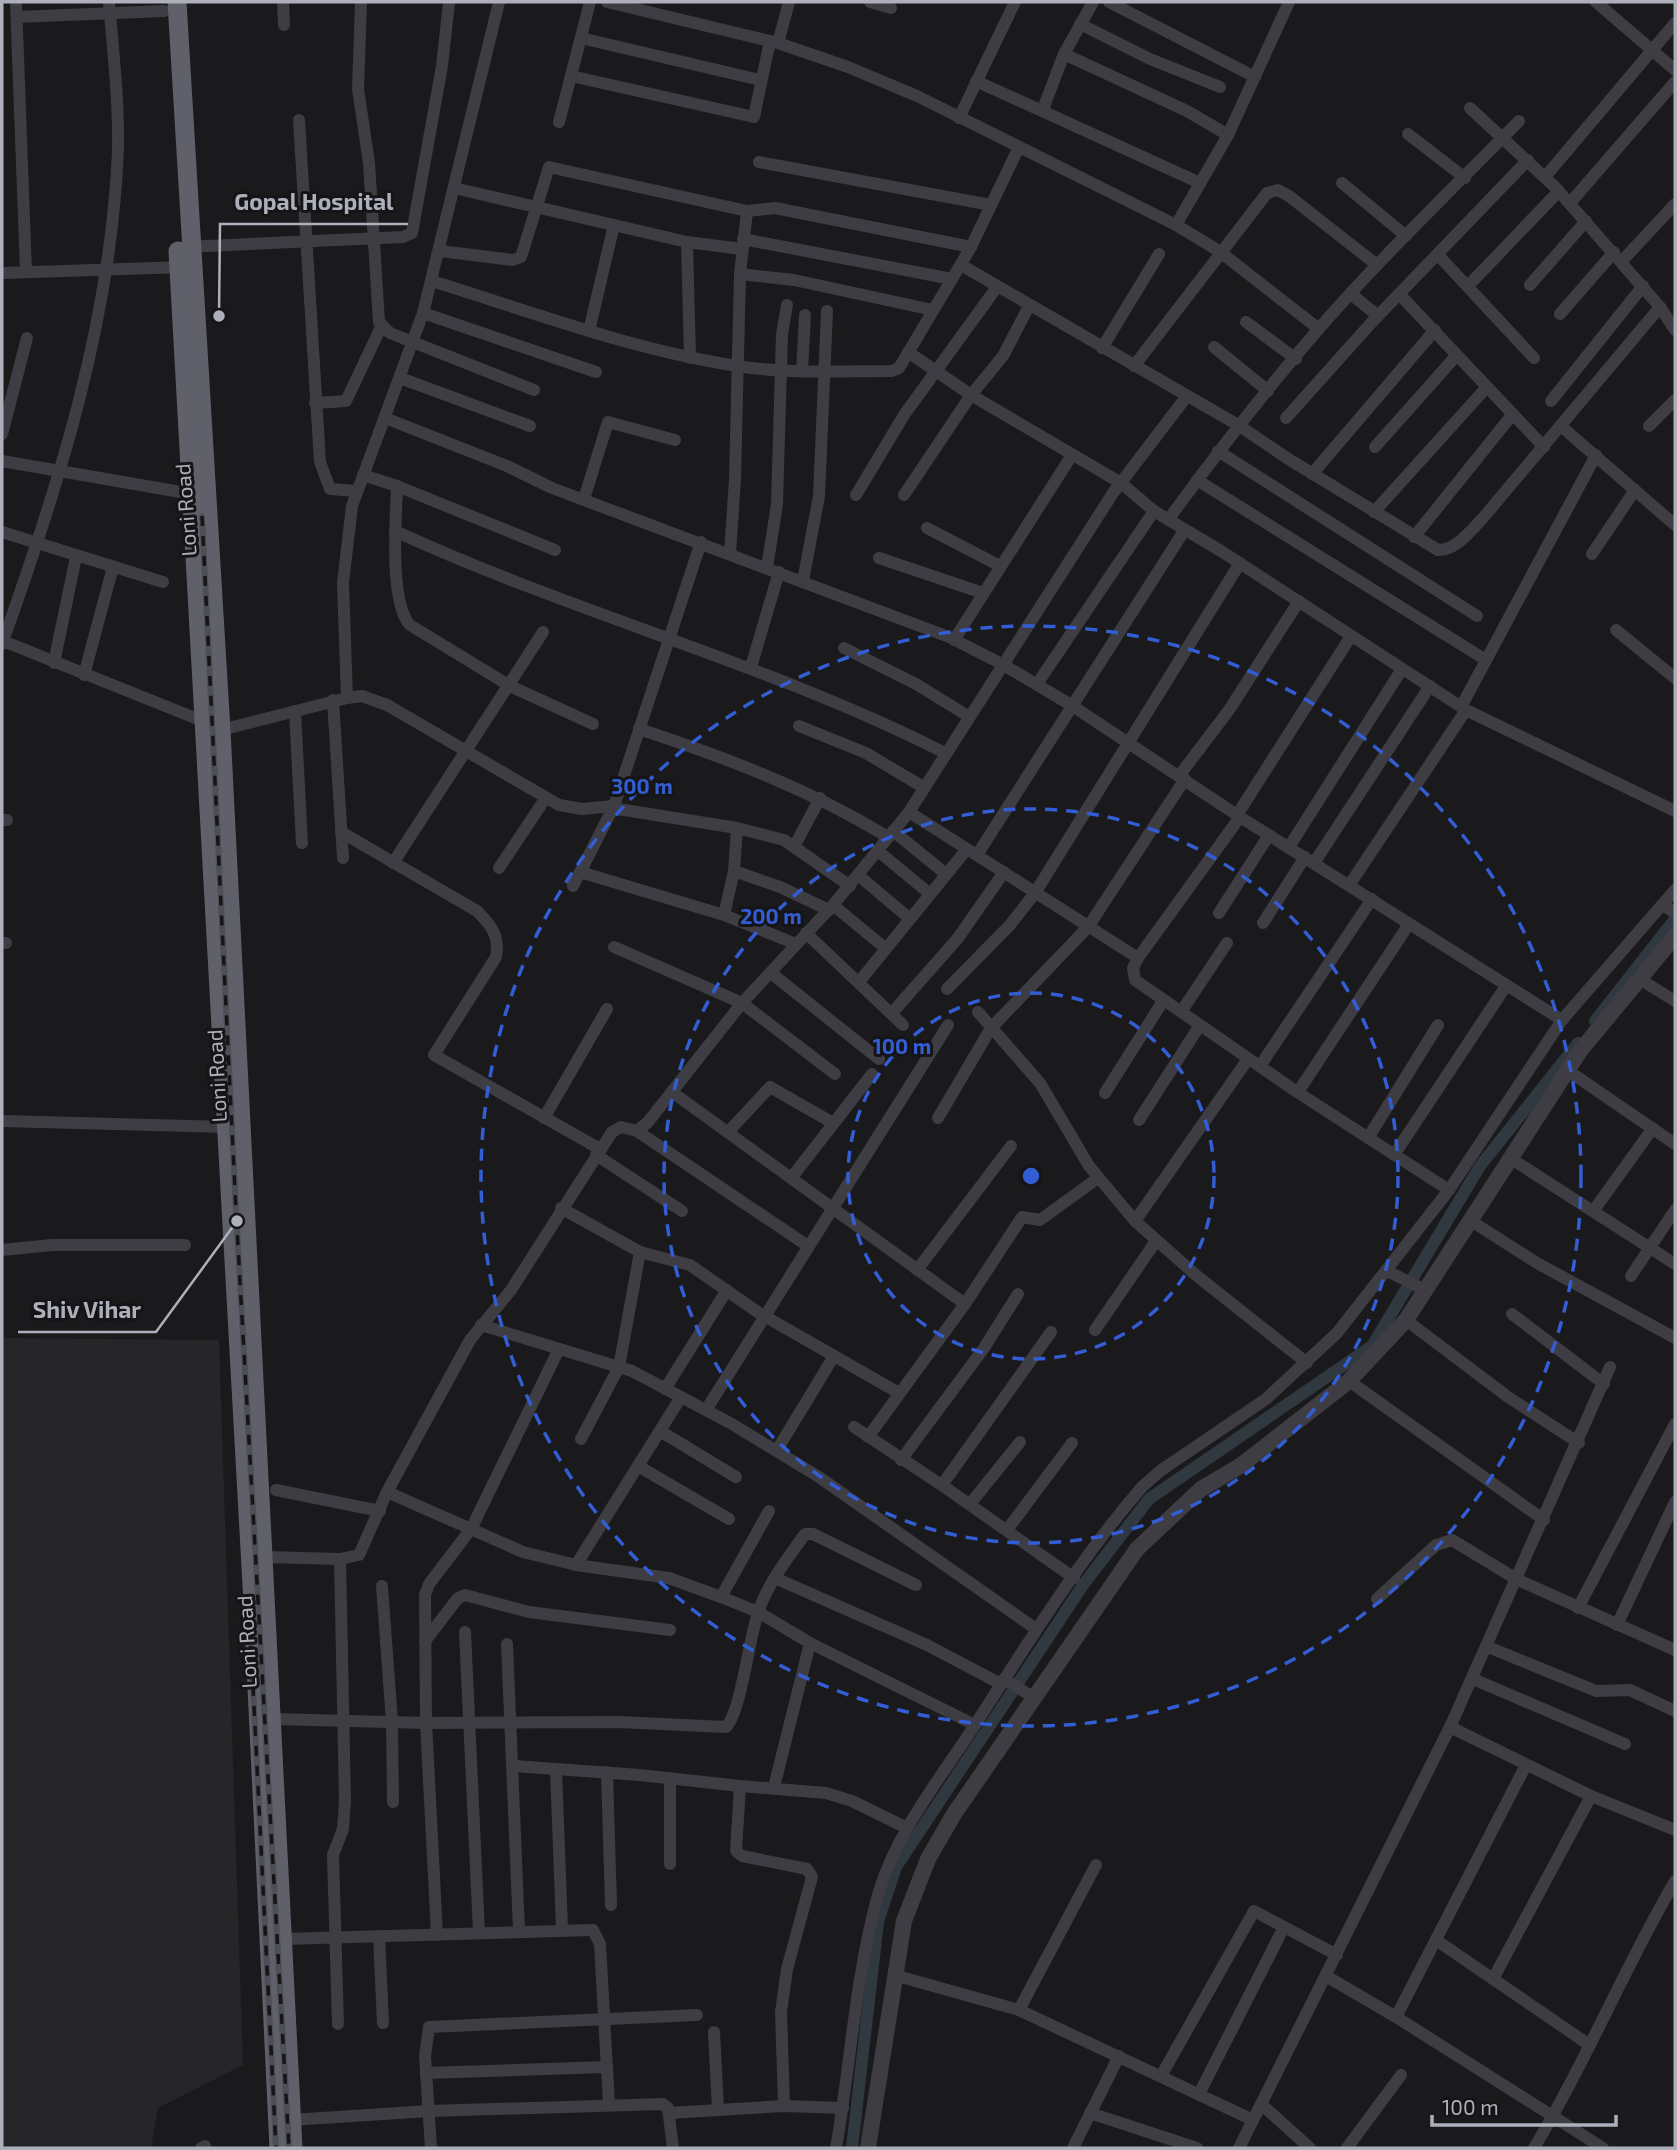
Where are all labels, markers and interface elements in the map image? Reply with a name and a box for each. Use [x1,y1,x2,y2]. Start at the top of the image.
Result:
callout: Gopal Hospital [220,180,408,224]
text: Gopal Hospital [234,187,394,215]
street label: Loni Road [169,463,201,557]
text: 300 m [611,773,673,798]
text: 200 m [740,903,802,928]
street label: Loni Road [201,1029,231,1123]
text: 100 m [873,1033,931,1058]
centre of rings [1019,1164,1043,1188]
callout: Shiv Vihar [18,1288,156,1332]
text: Shiv Vihar [33,1295,141,1323]
street label: Loni Road [231,1595,261,1689]
scale bar [1432,2084,1616,2128]
text: 100 m [1442,2094,1499,2119]

